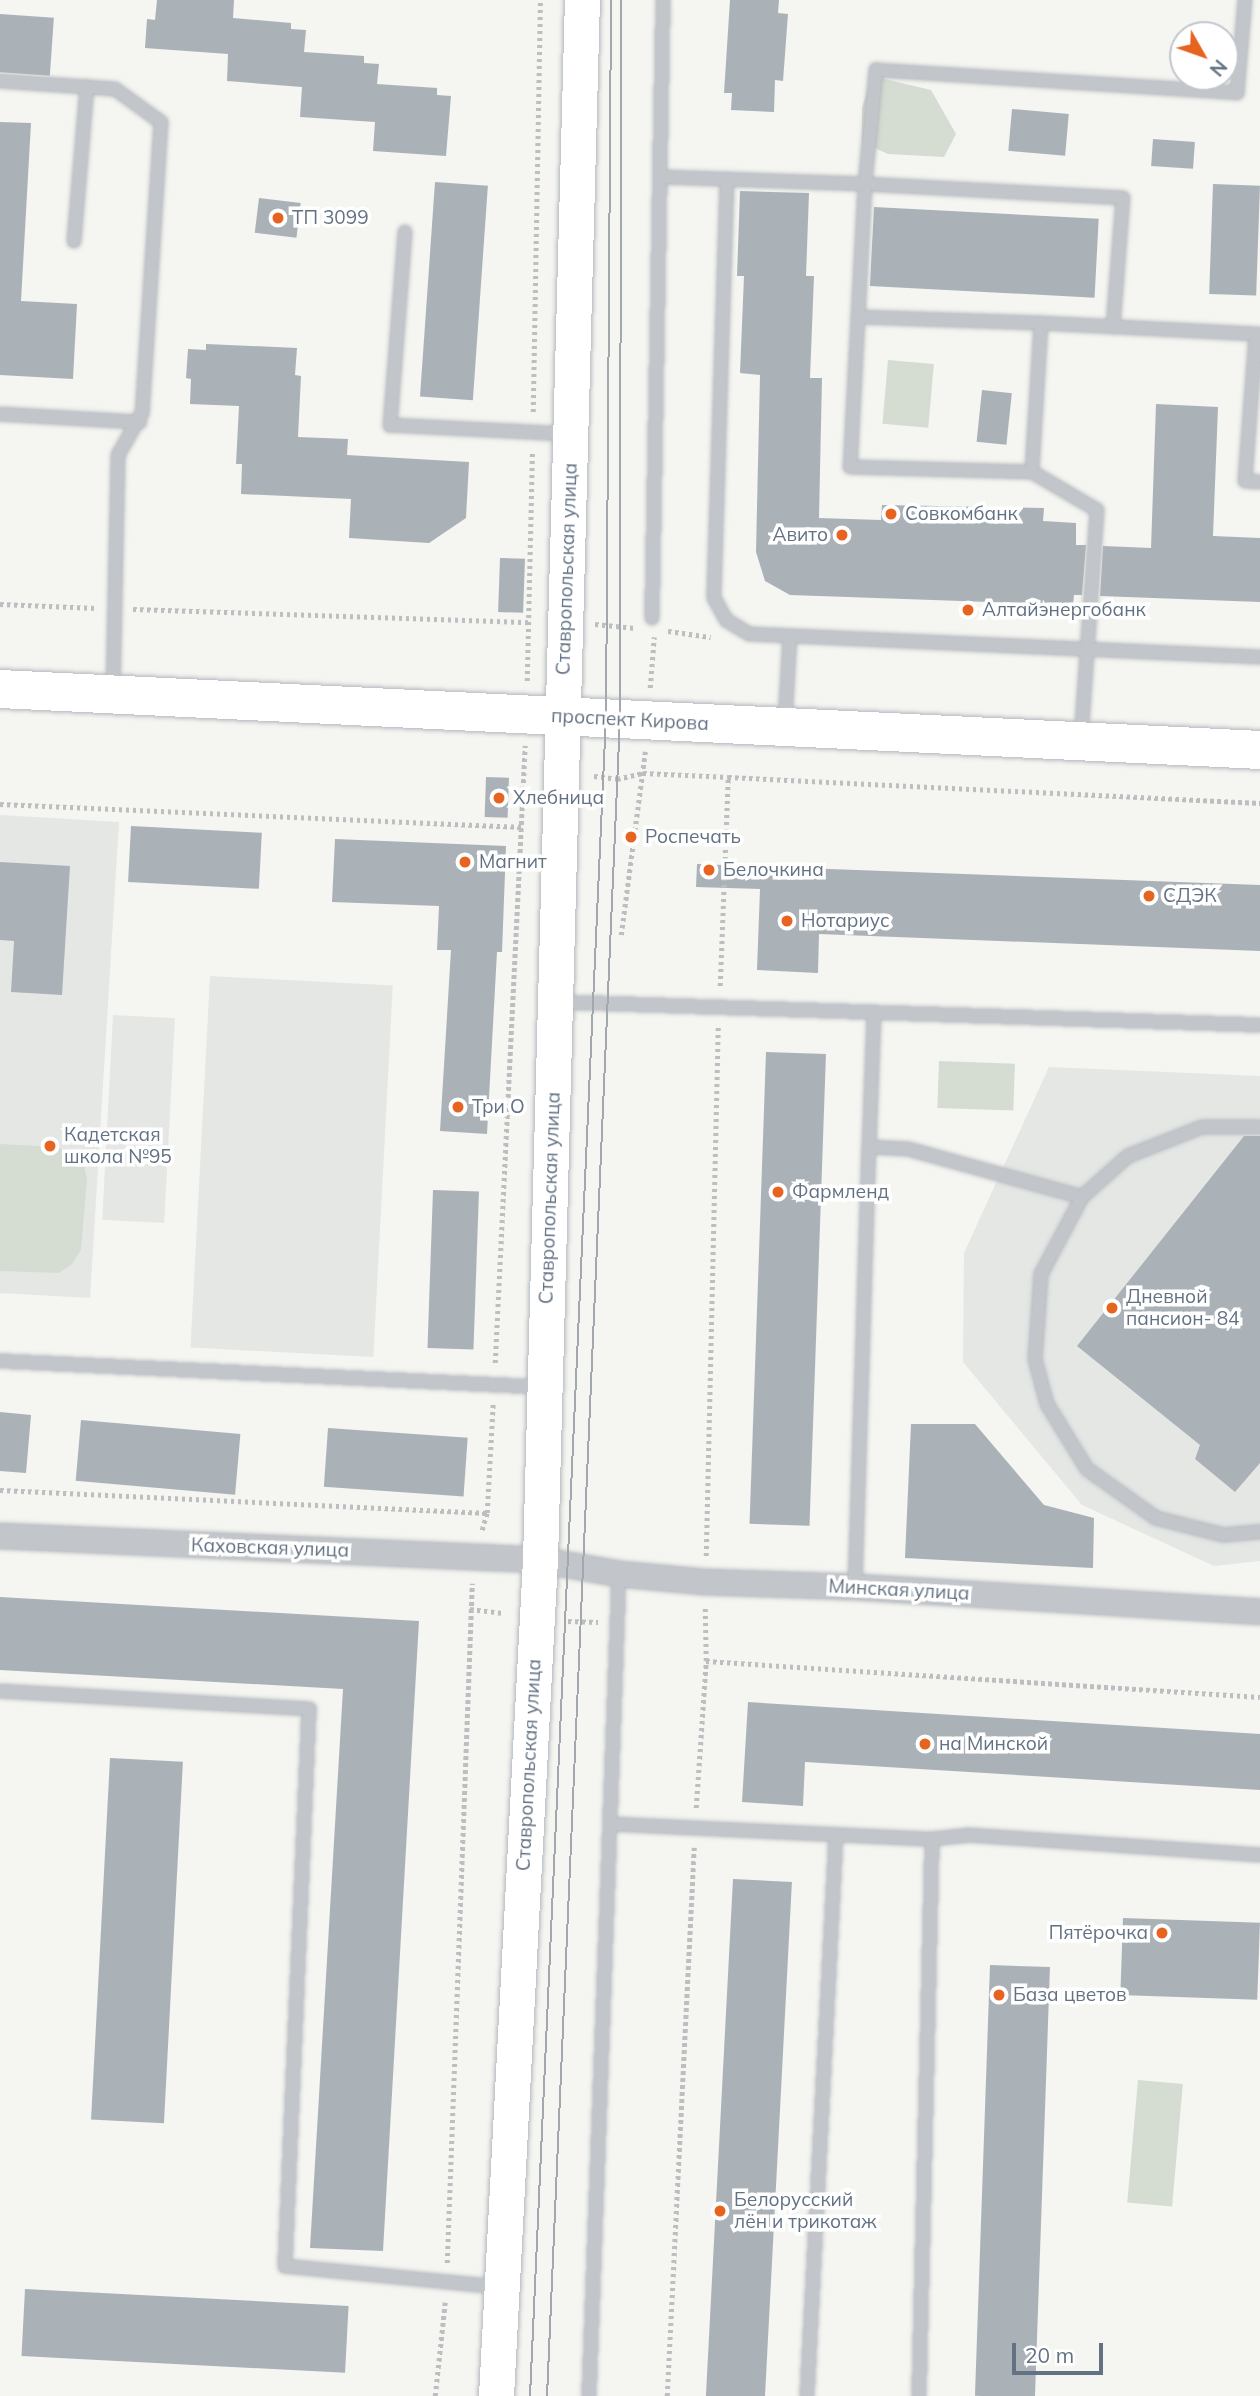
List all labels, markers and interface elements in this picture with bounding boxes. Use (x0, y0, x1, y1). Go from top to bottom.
north arrow (1169, 21, 1239, 91)
text: N (1205, 55, 1232, 81)
place label: ТП 3099 (292, 207, 369, 229)
marker: ТП 3099 (270, 210, 286, 226)
street label: Ставропольская улица (552, 462, 582, 676)
place label: Совкомбанк (905, 503, 1018, 525)
marker: Совкомбанк (883, 506, 899, 522)
place label: Авито (772, 524, 828, 546)
marker: Авито (834, 527, 850, 543)
place label: Алтайэнергобанк (982, 599, 1146, 621)
marker: Алтайэнергобанк (960, 602, 976, 618)
street label: проспект Кирова (551, 704, 709, 736)
place label: Хлебница (513, 787, 604, 809)
marker: Хлебница (491, 790, 507, 806)
place label: Роспечать (645, 826, 741, 848)
marker: Роспечать (623, 829, 639, 845)
place label: Магнит (479, 851, 547, 873)
marker: Магнит (457, 854, 473, 870)
place label: Белочкина (723, 859, 824, 881)
marker: Белочкина (701, 862, 717, 878)
place label: СДЭК (1163, 885, 1217, 907)
marker: СДЭК (1141, 888, 1157, 904)
place label: Нотариус (801, 910, 889, 932)
marker: Нотариус (779, 913, 795, 929)
street label: Ставропольская улица (535, 1091, 565, 1305)
place label: Три О (472, 1096, 525, 1118)
marker: Три О (450, 1099, 466, 1115)
place label: Кадетская школа №95 (64, 1124, 172, 1168)
marker: Кадетская школа №95 (42, 1138, 58, 1154)
place label: Фармленд (792, 1181, 889, 1203)
marker: Фармленд (770, 1184, 786, 1200)
place label: Дневной пансион- 84 (1126, 1286, 1239, 1330)
marker: Дневной пансион- 84 (1104, 1300, 1120, 1316)
street label: Каховская улица (191, 1534, 349, 1562)
street label: Минская улица (828, 1575, 970, 1605)
street label: Ставропольская улица (512, 1658, 546, 1872)
place label: на Минской (939, 1733, 1048, 1755)
marker: на Минской (917, 1736, 933, 1752)
place label: Пятёрочка (1049, 1922, 1148, 1944)
marker: Пятёрочка (1154, 1925, 1170, 1941)
place label: База цветов (1013, 1984, 1127, 2006)
marker: База цветов (991, 1987, 1007, 2003)
place label: Белорусский лён и трикотаж (734, 2189, 877, 2233)
marker: Белорусский лён и трикотаж (712, 2203, 728, 2219)
scale bar (1015, 2330, 1106, 2374)
text: 20 m (1025, 2342, 1074, 2368)

